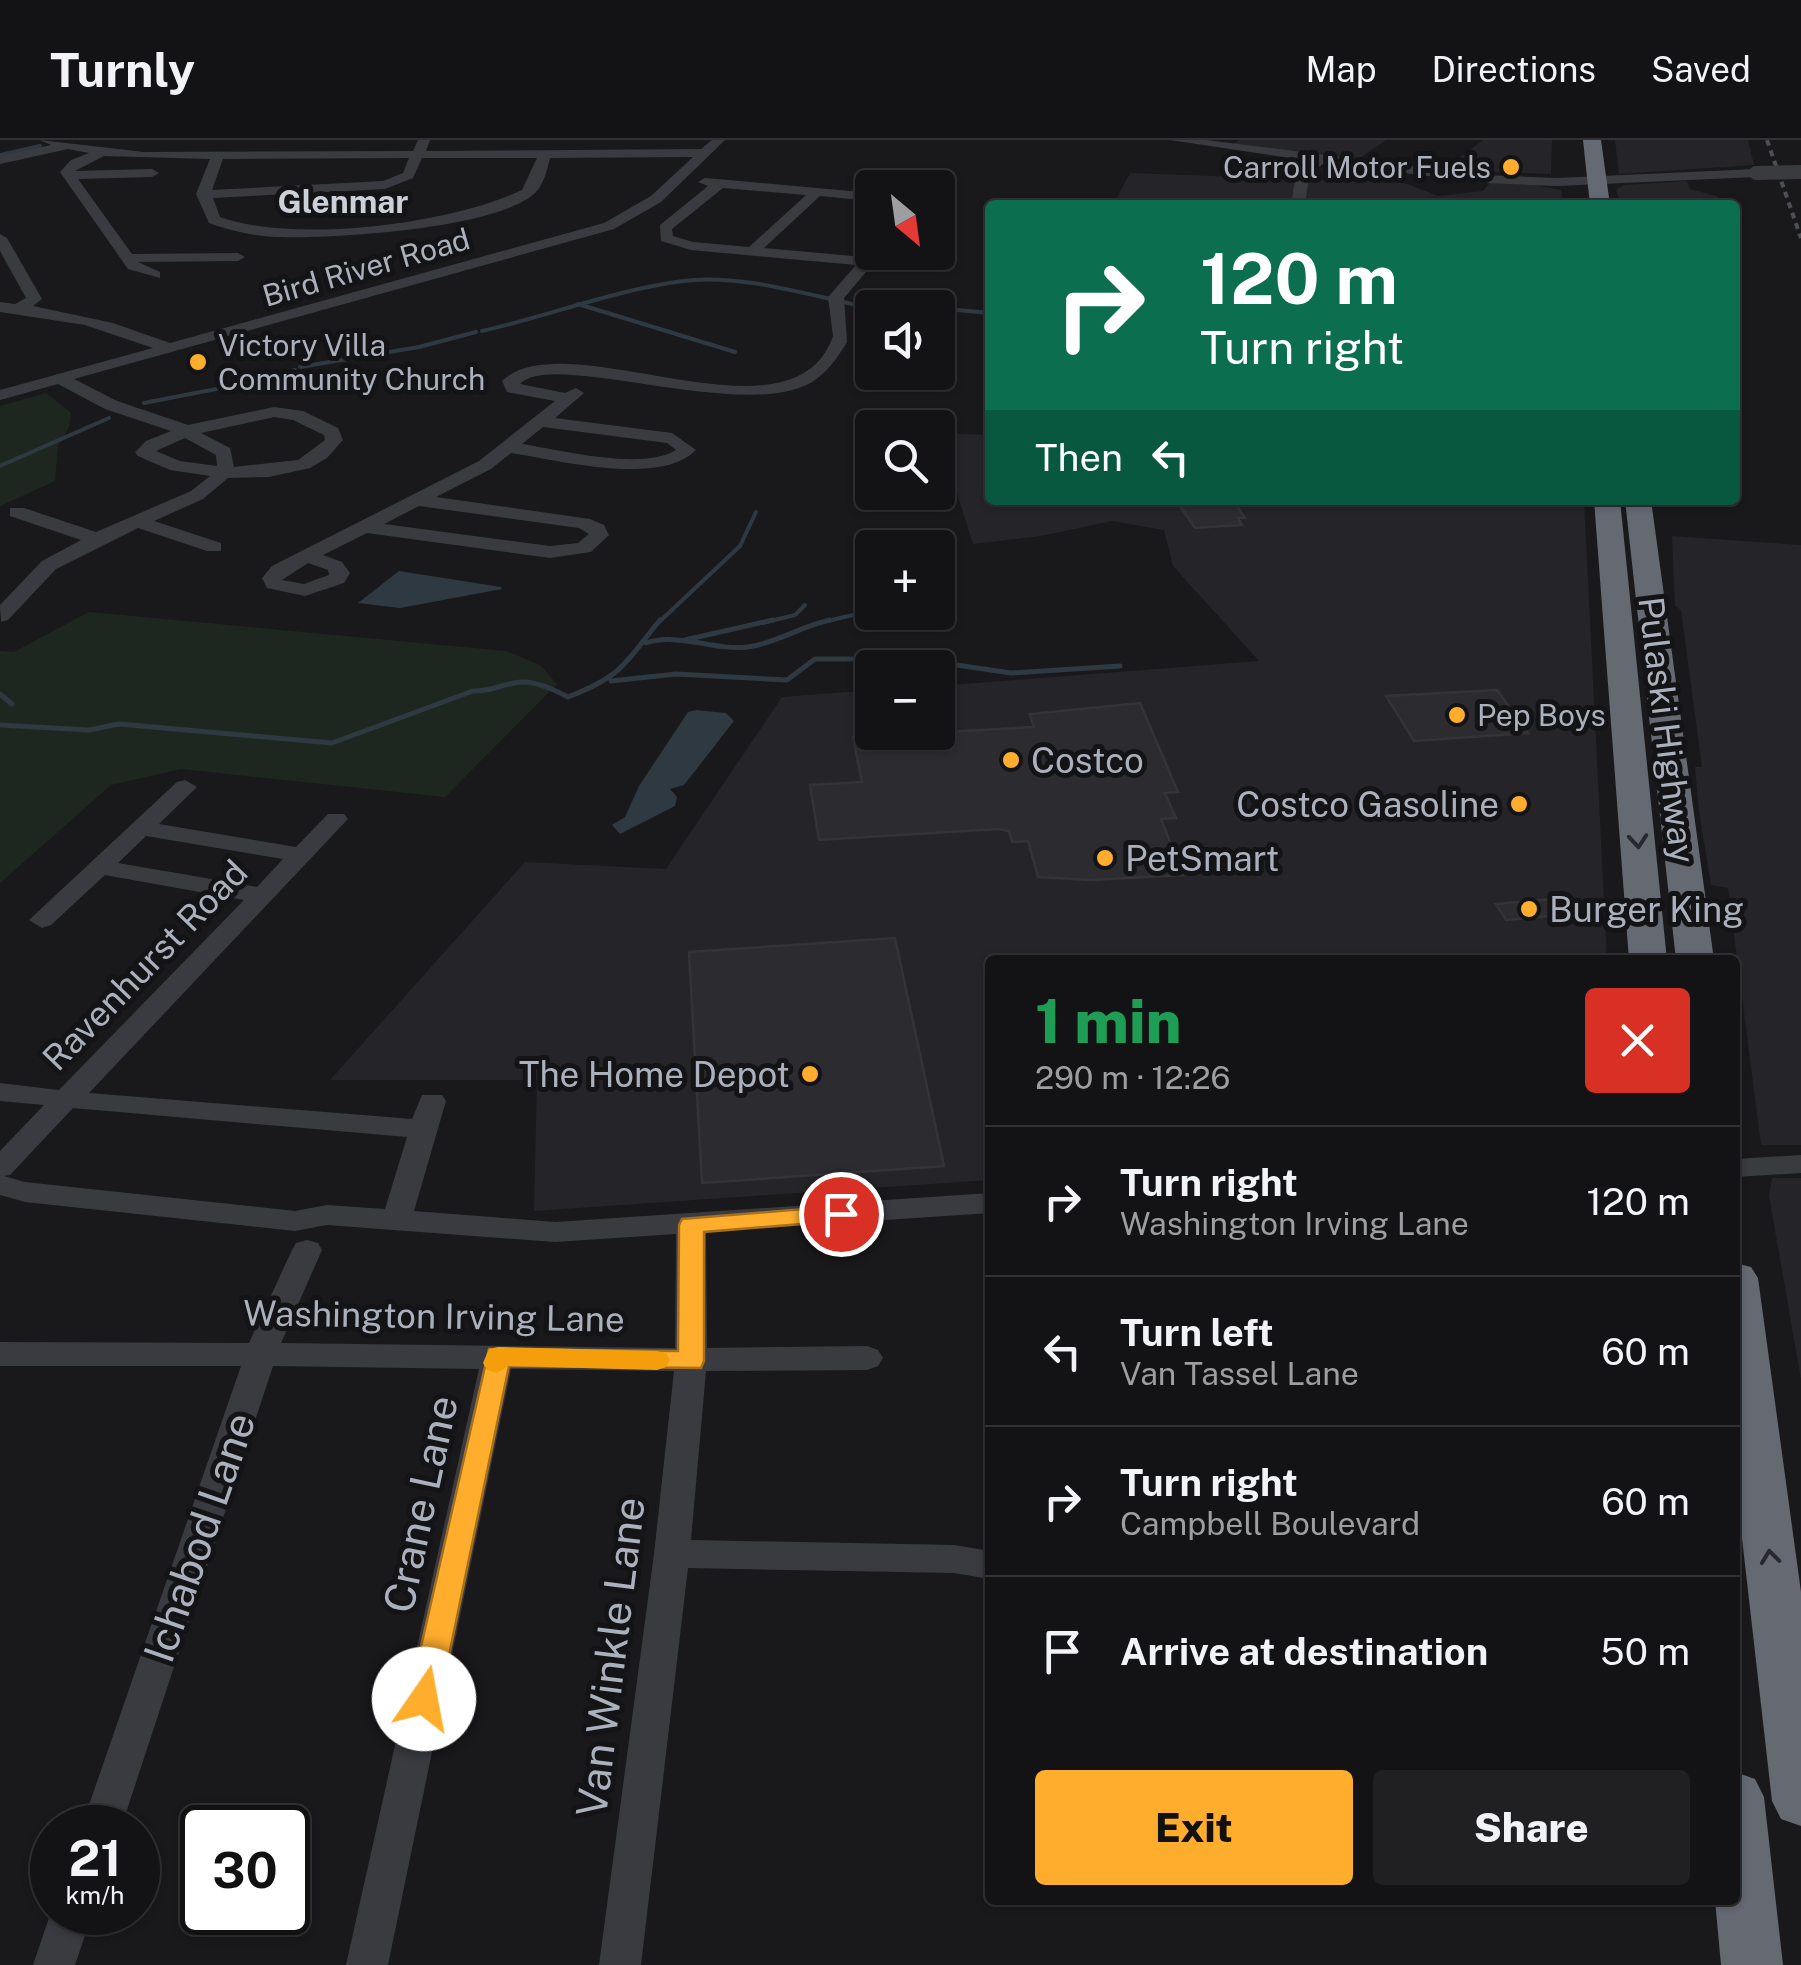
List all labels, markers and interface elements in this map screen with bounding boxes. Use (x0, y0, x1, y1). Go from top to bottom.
text: Turnly (50, 41, 195, 98)
text: Map (1305, 49, 1376, 90)
text: Directions (1431, 49, 1596, 90)
text: Saved (1651, 49, 1751, 90)
place label: Carroll Motor Fuels (1223, 149, 1491, 185)
marker: Carroll Motor Fuels (1500, 156, 1522, 178)
north arrow (855, 170, 955, 270)
map controls (855, 170, 955, 750)
district label: Glenmar (277, 183, 409, 220)
street label: Bird River Road (258, 220, 474, 314)
text: 120 m (1200, 237, 1398, 320)
icon: right (1035, 240, 1165, 370)
button: sound (855, 290, 955, 390)
text: Turn right (1200, 321, 1404, 374)
place label: Victory Villa Community Church (218, 327, 485, 397)
marker: Victory Villa Community Church (187, 351, 209, 373)
button: search (855, 410, 955, 510)
icon: left (1143, 430, 1198, 485)
text: Then (1035, 435, 1123, 480)
button: + (855, 530, 955, 630)
street label: Pulaski Highway (1630, 594, 1704, 866)
button: − (855, 650, 955, 750)
place label: Pep Boys (1477, 697, 1606, 733)
marker: Pep Boys (1446, 704, 1468, 726)
place label: Costco (1031, 740, 1144, 781)
marker: Costco (1000, 749, 1022, 771)
place label: Costco Gasoline (1236, 784, 1499, 825)
marker: Costco Gasoline (1508, 793, 1530, 815)
one-way arrow (1627, 833, 1649, 849)
place label: PetSmart (1125, 838, 1279, 879)
marker: PetSmart (1094, 847, 1116, 869)
street label: Ravenhurst Road (34, 851, 256, 1079)
place label: Burger King (1549, 889, 1744, 930)
marker: Burger King (1518, 898, 1540, 920)
text: 1 min (1035, 986, 1182, 1057)
button: close (1585, 988, 1690, 1093)
place label: The Home Depot (519, 1054, 790, 1095)
text: 290 m · 12:26 (1035, 1059, 1231, 1096)
marker: The Home Depot (799, 1063, 821, 1085)
text: Turn right (1120, 1160, 1298, 1205)
pin (799, 1172, 884, 1257)
icon: right (1035, 1174, 1090, 1229)
text: 120 m (1587, 1179, 1690, 1224)
icon: arrive (814, 1187, 869, 1242)
text: Washington Irving Lane (1120, 1205, 1469, 1242)
street label: Washington Irving Lane (243, 1292, 625, 1340)
text: Turn left (1120, 1310, 1274, 1355)
icon: left (1035, 1324, 1090, 1379)
text: 60 m (1601, 1329, 1690, 1374)
text: Van Tassel Lane (1120, 1355, 1359, 1392)
street label: Crane Lane (373, 1391, 467, 1617)
street label: Ichabod Lane (133, 1406, 265, 1668)
text: Turn right (1120, 1460, 1298, 1505)
icon: right (1035, 1474, 1090, 1529)
text: 60 m (1601, 1479, 1690, 1524)
street label: Van Winkle Lane (566, 1494, 654, 1820)
text: Campbell Boulevard (1120, 1505, 1420, 1542)
one-way arrow (1761, 1549, 1782, 1565)
icon: arrive (1035, 1624, 1090, 1679)
text: Arrive at destination (1120, 1629, 1488, 1674)
text: 50 m (1600, 1629, 1690, 1674)
position arrow (372, 1647, 476, 1751)
button: Exit (1035, 1770, 1353, 1885)
button: Share (1373, 1770, 1690, 1885)
speed limit sign: 30 (180, 1805, 310, 1935)
text: 21 (68, 1828, 122, 1887)
text: km/h (66, 1880, 124, 1910)

